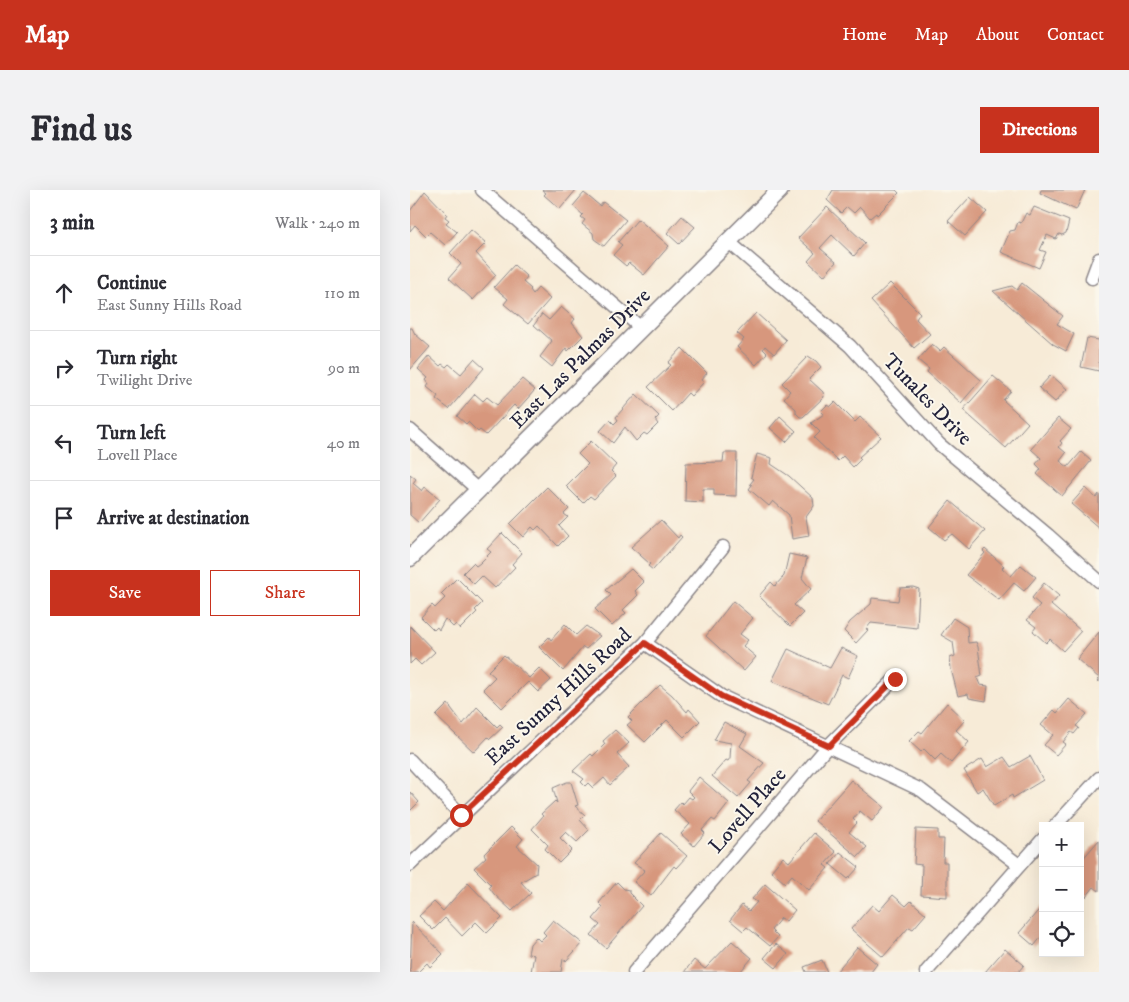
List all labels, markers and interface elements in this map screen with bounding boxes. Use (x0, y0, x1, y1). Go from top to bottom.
text: Map (25, 20, 69, 50)
text: Home (842, 24, 887, 46)
text: Map (915, 24, 948, 46)
text: About (976, 24, 1019, 46)
text: Contact (1047, 24, 1104, 46)
button: Directions (980, 107, 1099, 153)
text: Find us (30, 108, 132, 152)
text: 3 min (50, 210, 95, 236)
text: Walk · 240 m (275, 213, 360, 233)
text: Continue (97, 272, 167, 295)
icon: ahead (50, 279, 78, 307)
text: 110 m (324, 283, 360, 303)
street label: East Las Palmas Drive (505, 283, 657, 434)
text: East Sunny Hills Road (97, 295, 242, 315)
text: Turn right (97, 347, 177, 370)
street label: Tunales Drive (877, 348, 978, 451)
icon: right (50, 354, 78, 382)
text: 90 m (328, 358, 360, 378)
text: Twilight Drive (97, 370, 192, 390)
text: Turn left (97, 422, 166, 445)
icon: left (50, 429, 78, 457)
text: 40 m (327, 433, 360, 453)
text: Lovell Place (97, 445, 177, 465)
icon: arrive (50, 504, 78, 532)
text: Arrive at destination (97, 507, 249, 530)
button: Save (50, 570, 200, 616)
button: Share (210, 570, 360, 616)
street label: East Sunny Hills Road (480, 622, 637, 771)
route end (884, 668, 907, 691)
street label: Lovell Place (703, 762, 792, 859)
route start (450, 804, 473, 827)
map controls (1039, 822, 1084, 957)
button: + (1039, 822, 1084, 867)
button: − (1039, 867, 1084, 912)
button: locate (1039, 912, 1084, 957)

